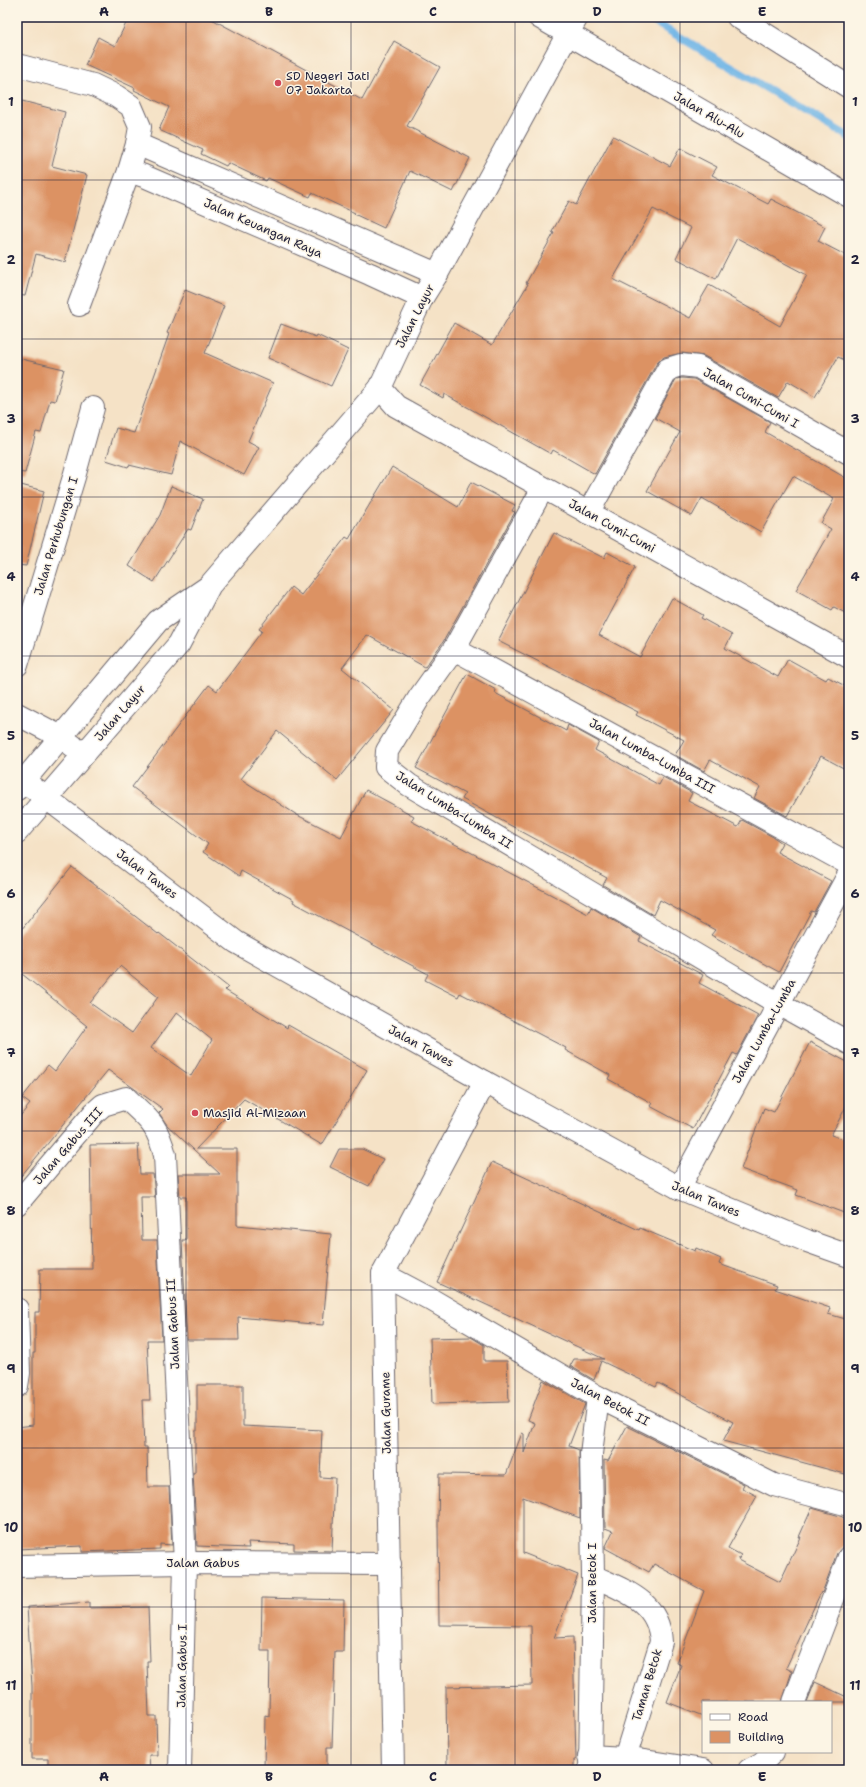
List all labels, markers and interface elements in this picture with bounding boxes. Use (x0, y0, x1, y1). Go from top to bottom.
text: A (99, 3, 109, 20)
text: B (265, 3, 273, 20)
text: C (429, 3, 437, 20)
text: D (592, 3, 602, 20)
text: E (758, 3, 767, 20)
place label: SD Negeri Jati 07 Jakarta (286, 68, 370, 98)
marker: SD Negeri Jati 07 Jakarta (273, 78, 283, 88)
street label: Jalan Alu-Alu (670, 88, 748, 142)
text: 1 (8, 93, 14, 110)
text: 1 (852, 93, 858, 110)
street label: Jalan Keuangan Raya (201, 195, 325, 262)
text: 2 (6, 251, 16, 268)
text: 2 (850, 251, 860, 268)
street label: Jalan Layur (392, 281, 438, 351)
street label: Jalan Cumi-Cumi I (700, 364, 802, 432)
text: 3 (6, 410, 16, 427)
text: 3 (850, 410, 860, 427)
street label: Jalan Perhubungan I (30, 474, 82, 597)
street label: Jalan Cumi-Cumi (566, 495, 658, 557)
text: 4 (6, 568, 16, 585)
text: 4 (850, 568, 860, 585)
street label: Jalan Layur (91, 681, 149, 745)
street label: Jalan Lumba-Lumba III (586, 715, 718, 797)
text: 5 (7, 727, 15, 744)
text: 5 (851, 727, 859, 744)
street label: Jalan Lumba-Lumba II (393, 768, 516, 853)
street label: Jalan Tawes (113, 846, 181, 902)
text: 6 (6, 885, 16, 902)
text: 6 (850, 885, 860, 902)
street label: Jalan Lumba-Lumba (729, 975, 800, 1086)
street label: Jalan Tawes (385, 1021, 457, 1071)
text: 7 (6, 1044, 16, 1061)
text: 7 (850, 1044, 860, 1061)
street label: Jalan Gabus III (30, 1104, 106, 1188)
place label: Masjid Al-Mizaan (203, 1105, 306, 1121)
marker: Masjid Al-Mizaan (190, 1108, 200, 1118)
street label: Jalan Tawes (669, 1177, 743, 1221)
text: 8 (6, 1202, 16, 1219)
text: 8 (850, 1202, 860, 1219)
street label: Jalan Gabus II (163, 1278, 183, 1370)
text: 9 (6, 1360, 16, 1377)
text: 9 (850, 1360, 860, 1377)
street label: Jalan Gurame (377, 1371, 395, 1454)
street label: Jalan Betok II (568, 1375, 653, 1430)
text: 10 (4, 1519, 18, 1536)
text: 10 (848, 1519, 862, 1536)
street label: Jalan Betok I (584, 1542, 600, 1623)
street label: Jalan Gabus (166, 1555, 240, 1571)
street label: Jalan Gabus I (173, 1623, 191, 1708)
street label: Taman Betok (628, 1647, 666, 1723)
text: 11 (5, 1677, 17, 1694)
text: 11 (849, 1677, 861, 1694)
legend (702, 1701, 832, 1753)
text: Road (738, 1709, 769, 1725)
text: Building (738, 1729, 784, 1745)
text: A (99, 1768, 109, 1785)
text: B (265, 1768, 273, 1785)
text: C (429, 1768, 437, 1785)
text: D (592, 1768, 602, 1785)
text: E (758, 1768, 767, 1785)

